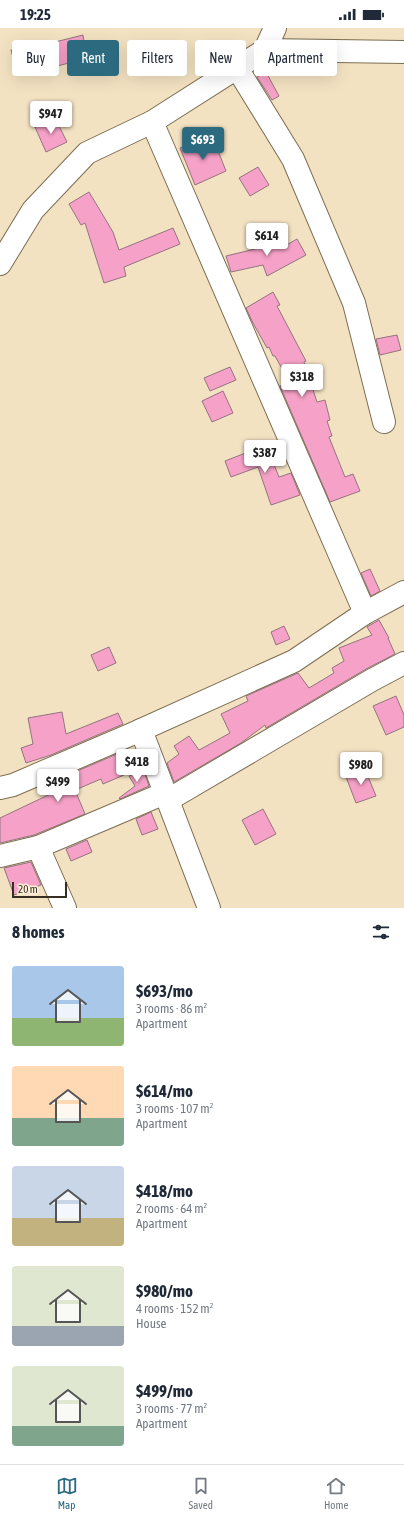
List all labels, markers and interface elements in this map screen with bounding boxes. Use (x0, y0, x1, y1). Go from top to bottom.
text: 19:25 (20, 6, 51, 23)
chip: Buy (12, 40, 59, 76)
chip: Rent (67, 40, 119, 76)
chip: Filters (127, 40, 187, 76)
chip: New (195, 40, 246, 76)
chip: Apartment (254, 40, 337, 76)
pin: $947 (27, 101, 75, 135)
text: $947 (39, 106, 63, 121)
pin: $693 (179, 127, 227, 161)
text: $693 (191, 132, 215, 147)
pin: $614 (243, 223, 291, 257)
text: $614 (255, 228, 279, 243)
pin: $318 (278, 364, 326, 398)
text: $318 (290, 369, 314, 384)
pin: $387 (241, 440, 289, 474)
text: $387 (253, 445, 277, 460)
pin: $418 (113, 749, 161, 783)
pin: $980 (337, 752, 385, 786)
text: $418 (125, 754, 149, 769)
text: $980 (349, 757, 373, 772)
pin: $499 (34, 769, 82, 803)
text: $499 (46, 774, 70, 789)
scale bar (12, 880, 67, 899)
text: 20 m (18, 883, 38, 895)
icon: filters (370, 921, 392, 943)
text: 8 homes (12, 922, 65, 942)
text: $693/mo (136, 981, 193, 1001)
icon: home (44, 982, 92, 1030)
text: 3 rooms · 86 m² (136, 1001, 207, 1016)
text: Apartment (136, 1016, 187, 1031)
text: $614/mo (136, 1081, 193, 1101)
icon: home (44, 1082, 92, 1130)
text: 3 rooms · 107 m² (136, 1101, 213, 1116)
text: Apartment (136, 1116, 187, 1131)
text: $418/mo (136, 1181, 193, 1201)
icon: home (44, 1182, 92, 1230)
text: 2 rooms · 64 m² (136, 1201, 207, 1216)
text: Apartment (136, 1216, 187, 1231)
text: $980/mo (136, 1281, 193, 1301)
icon: home (44, 1282, 92, 1330)
text: 4 rooms · 152 m² (136, 1301, 213, 1316)
text: House (136, 1316, 166, 1331)
text: $499/mo (136, 1381, 193, 1401)
icon: home (44, 1382, 92, 1430)
text: 3 rooms · 77 m² (136, 1401, 207, 1416)
text: Apartment (136, 1416, 187, 1431)
tab: Map (56, 1475, 78, 1511)
tab: Saved (189, 1475, 213, 1511)
tab: Home (324, 1475, 348, 1511)

